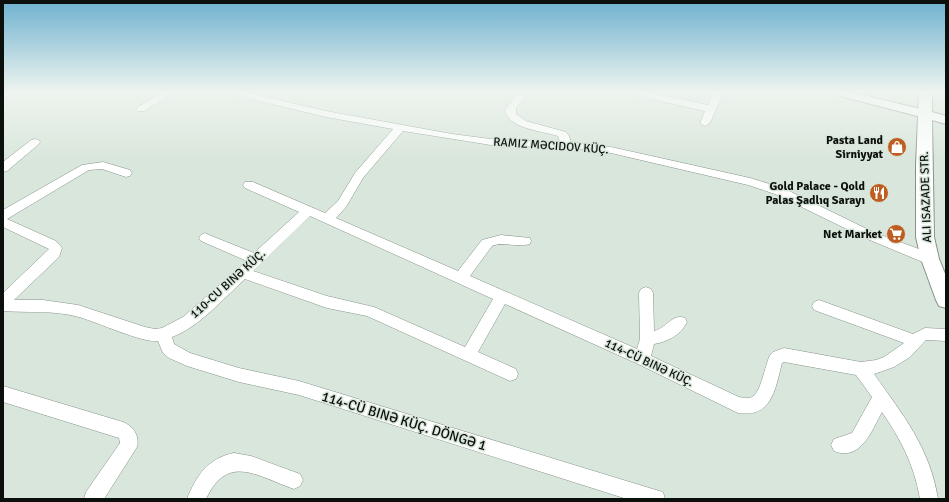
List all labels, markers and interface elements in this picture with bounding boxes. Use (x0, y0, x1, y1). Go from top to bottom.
place label: Pasta Land Sirniyyat (826, 133, 884, 162)
street label: RAMIZ MƏCIDOV KÜÇ. (493, 134, 609, 158)
shop icon: Pasta Land Sirniyyat (886, 136, 908, 158)
street label: ALI ISAZADE STR. (917, 151, 935, 243)
place label: Gold Palace - Qold Palas Şadlıq Sarayı (765, 179, 866, 208)
restaurant icon: Gold Palace - Qold Palas Şadlıq Sarayı (868, 182, 890, 204)
supermarket icon: Net Market (885, 223, 907, 245)
place label: Net Market (823, 227, 883, 242)
street label: 110-CU BINƏ KÜÇ. (187, 246, 269, 322)
street label: 114-CÜ BINƏ KÜÇ. (602, 336, 696, 390)
street label: 114-CÜ BINƏ KÜÇ. DÖNGƏ 1 (319, 388, 489, 454)

